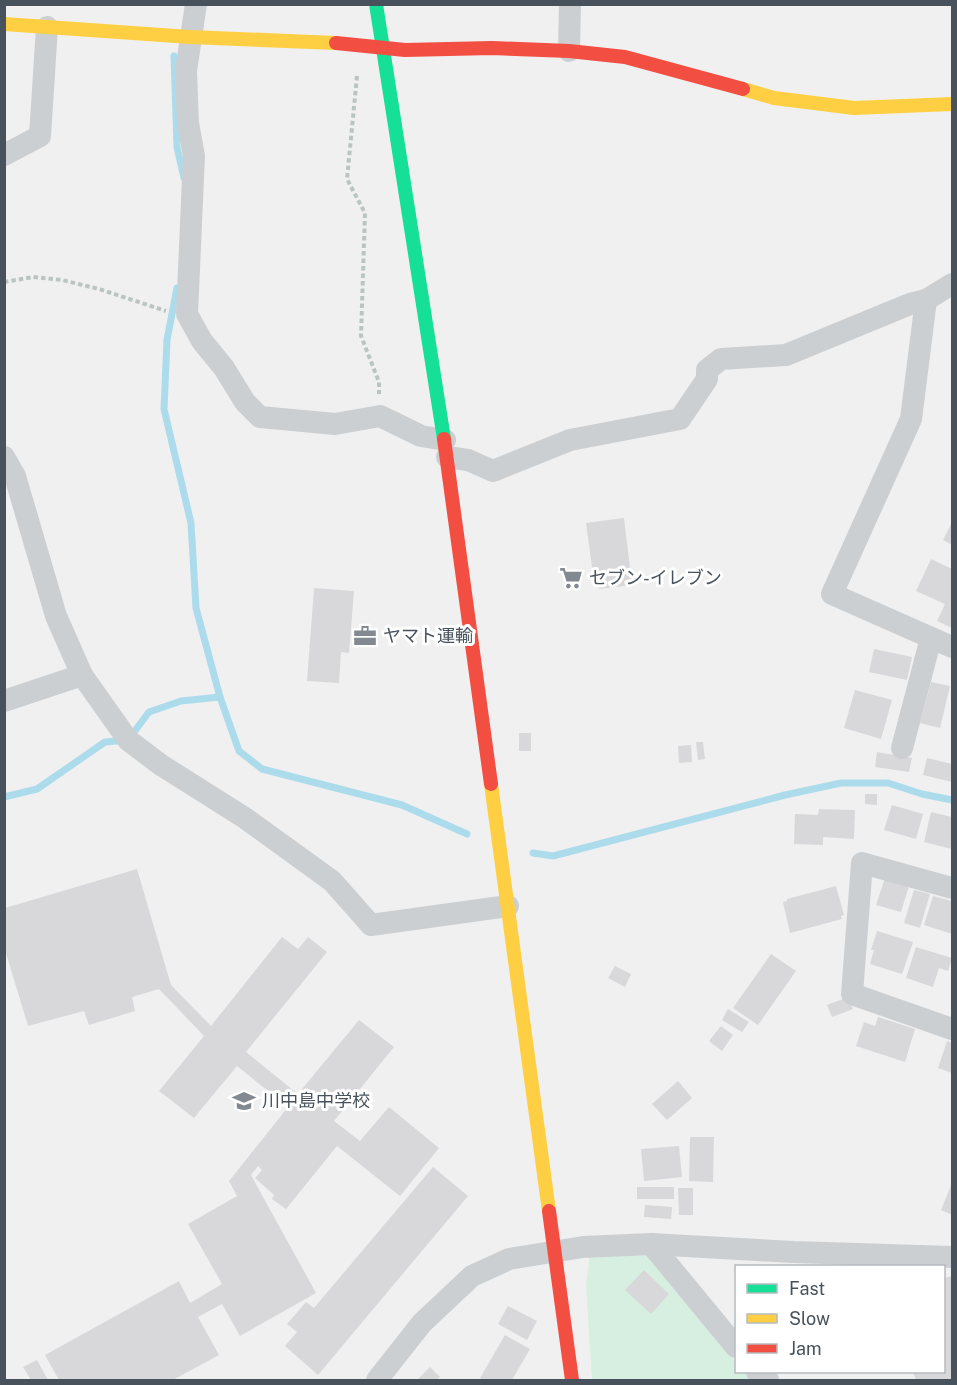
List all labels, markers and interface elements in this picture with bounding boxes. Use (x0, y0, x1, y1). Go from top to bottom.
supermarket icon: セブン-イレブン (558, 565, 584, 591)
place label: セブン-イレブン (589, 567, 722, 588)
office icon: ヤマト運輸 (352, 623, 378, 649)
place label: ヤマト運輸 (383, 625, 473, 646)
school or university icon: 川中島中学校 (231, 1088, 257, 1114)
place label: 川中島中学校 (262, 1090, 370, 1111)
legend (735, 1265, 945, 1373)
text: Fast (789, 1278, 825, 1299)
text: Slow (789, 1308, 830, 1329)
text: Jam (789, 1338, 822, 1359)

